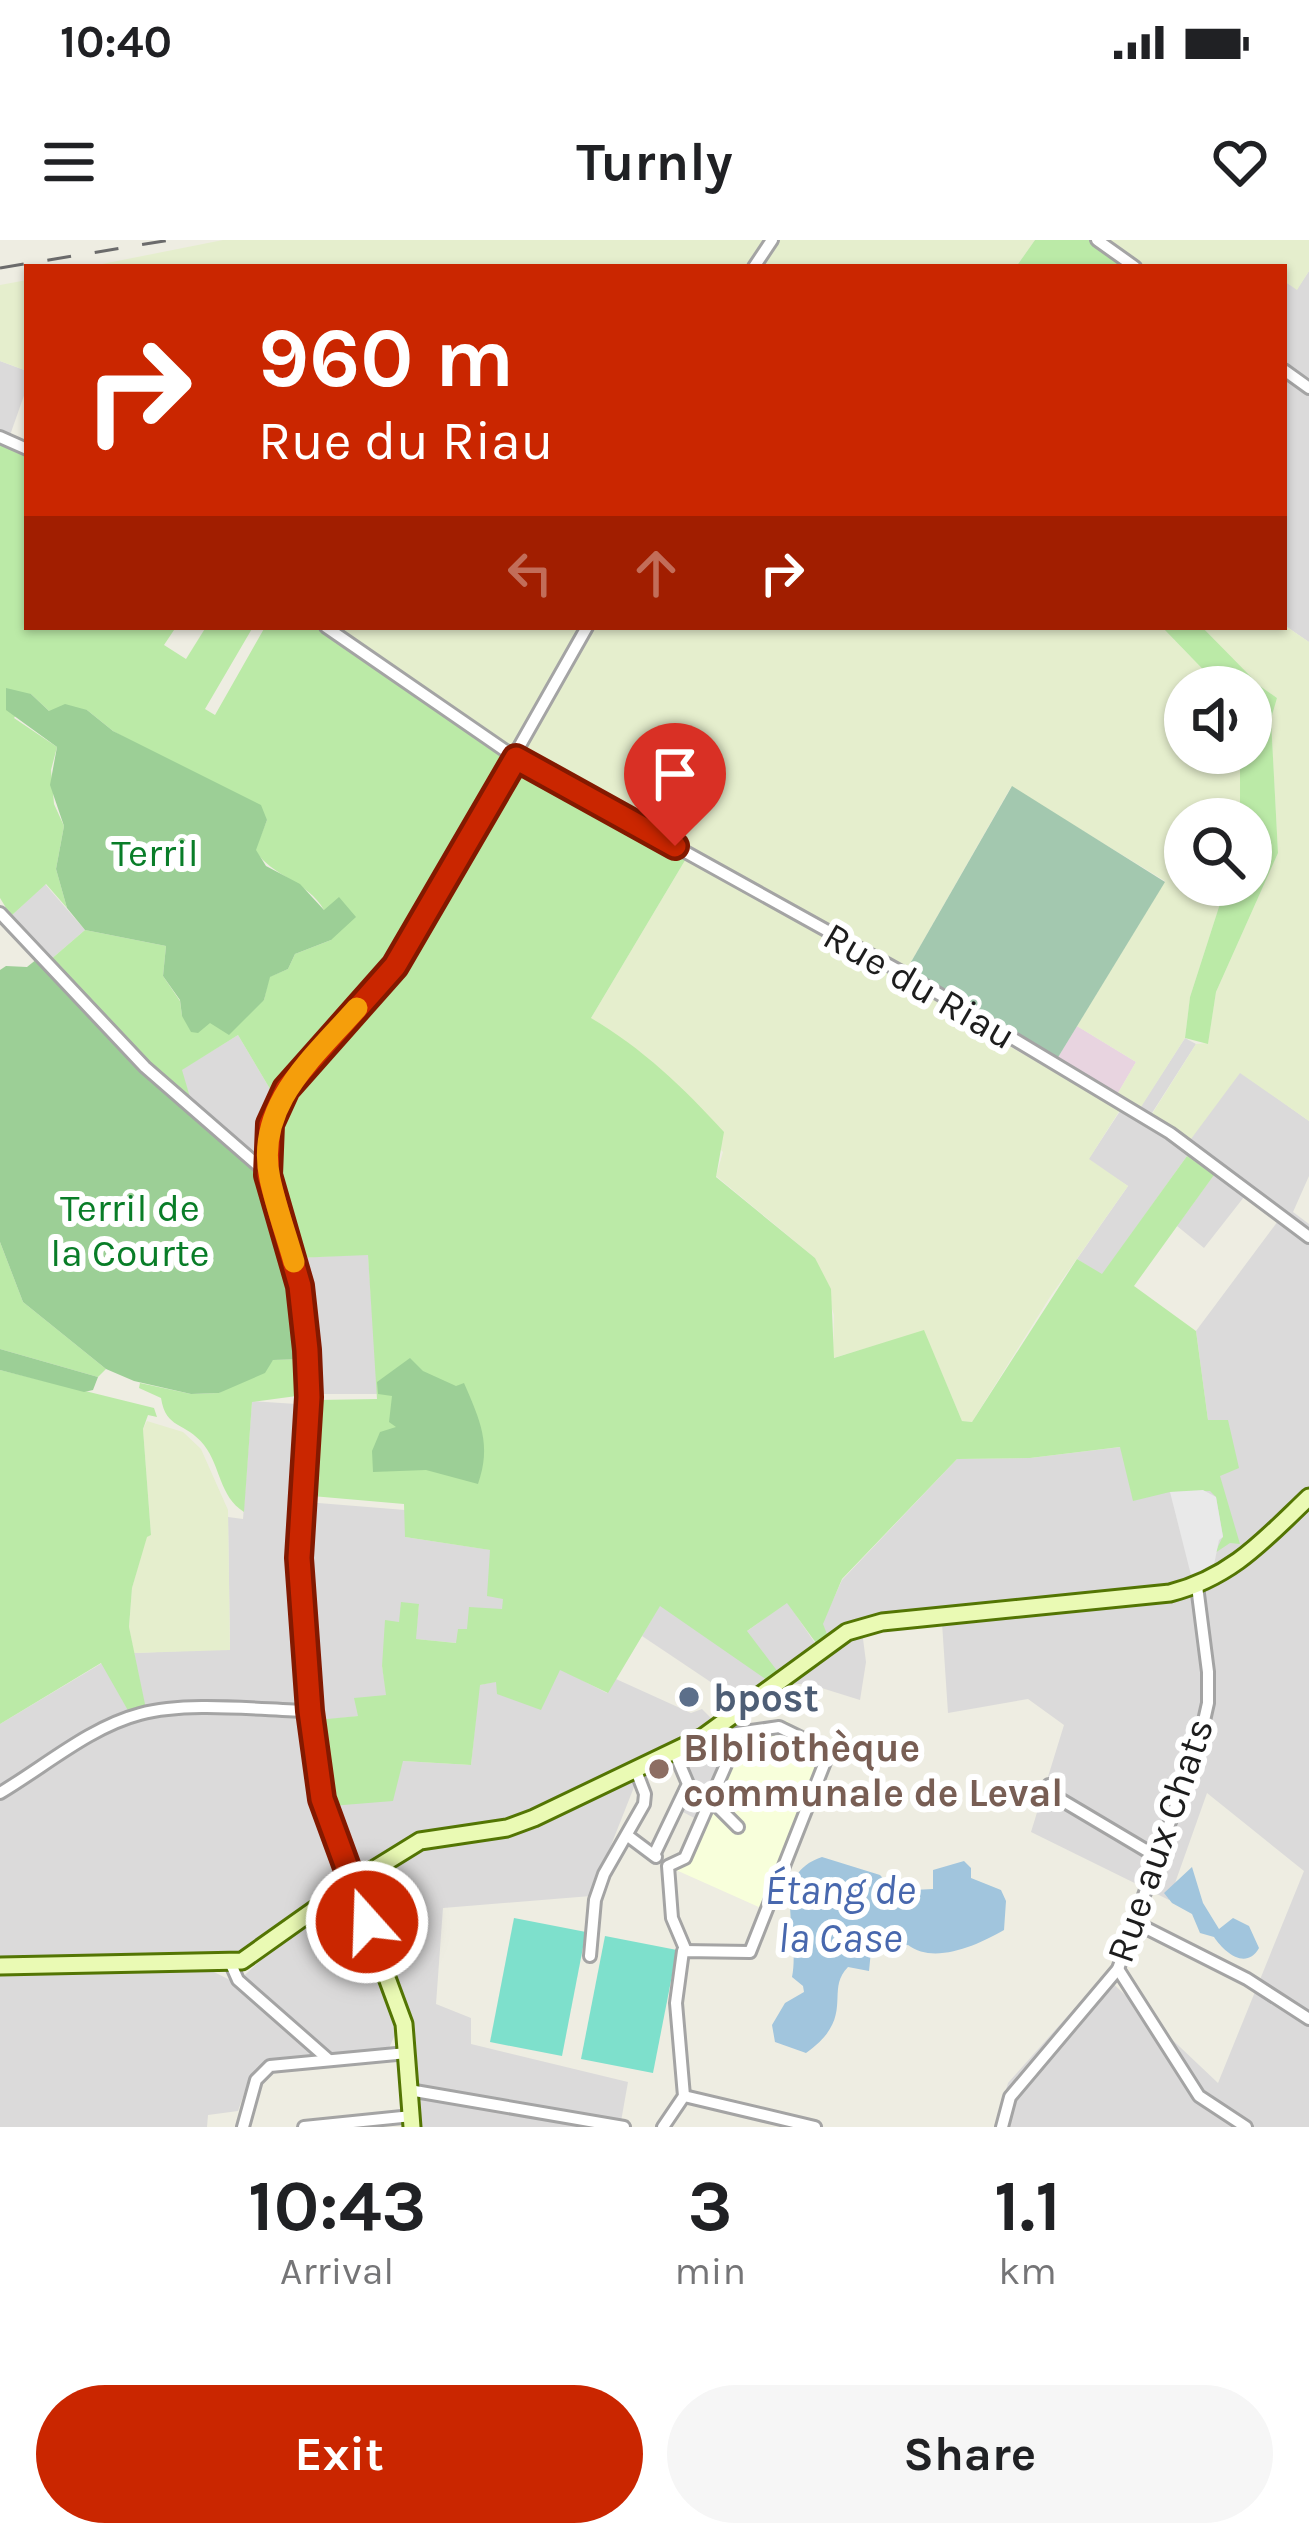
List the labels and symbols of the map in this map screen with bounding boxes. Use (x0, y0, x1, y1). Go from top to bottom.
pin (624, 723, 726, 846)
park label: Terril (111, 830, 199, 876)
street label: Rue du Riau (816, 913, 1023, 1059)
park label: Terril de la Courte (50, 1185, 210, 1276)
place label: bpost (713, 1675, 819, 1721)
marker: bpost (676, 1684, 702, 1710)
street label: Rue aux Chats (1097, 1712, 1223, 1968)
place label: BIbliothèque communale de Leval (683, 1725, 1063, 1816)
marker: BIbliothèque communale de Leval (646, 1756, 672, 1782)
position arrow (304, 1859, 430, 1985)
water label: Étang de la Case (764, 1865, 916, 1963)

